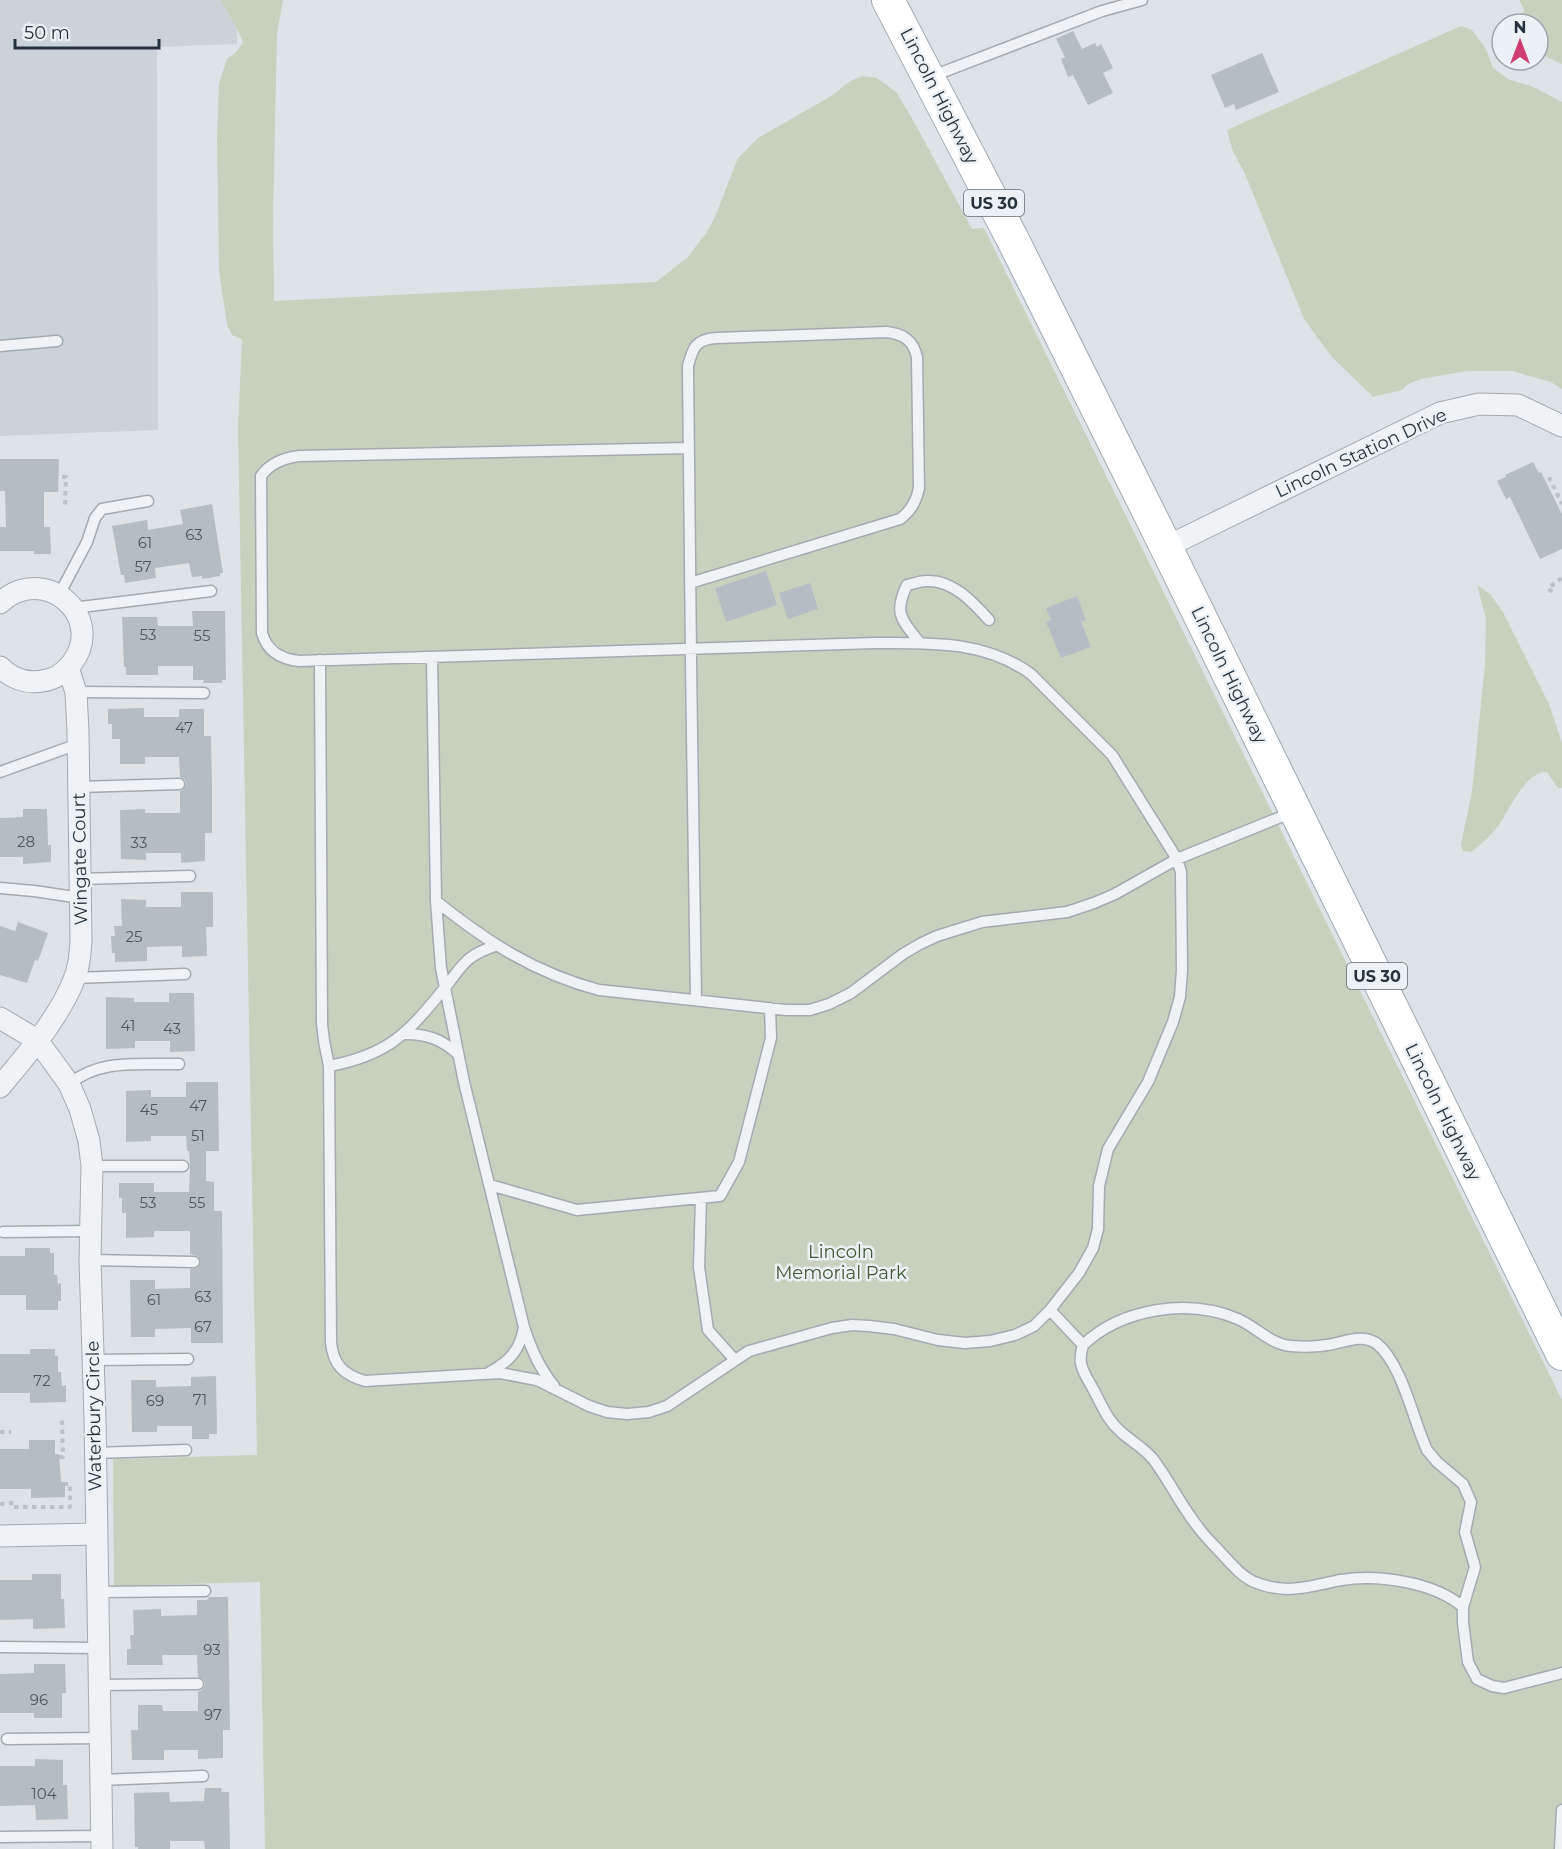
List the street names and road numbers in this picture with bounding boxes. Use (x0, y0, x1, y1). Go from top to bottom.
street label: Lincoln Highway (895, 24, 983, 168)
road number: US 30 (964, 190, 1024, 216)
street label: Lincoln Station Drive (1272, 404, 1450, 502)
street label: Lincoln Highway (1186, 603, 1272, 747)
street label: Wingate Court (68, 792, 92, 926)
road number: US 30 (1347, 963, 1407, 989)
street label: Lincoln Highway (1400, 1040, 1486, 1184)
street label: Waterbury Circle (82, 1340, 106, 1492)

